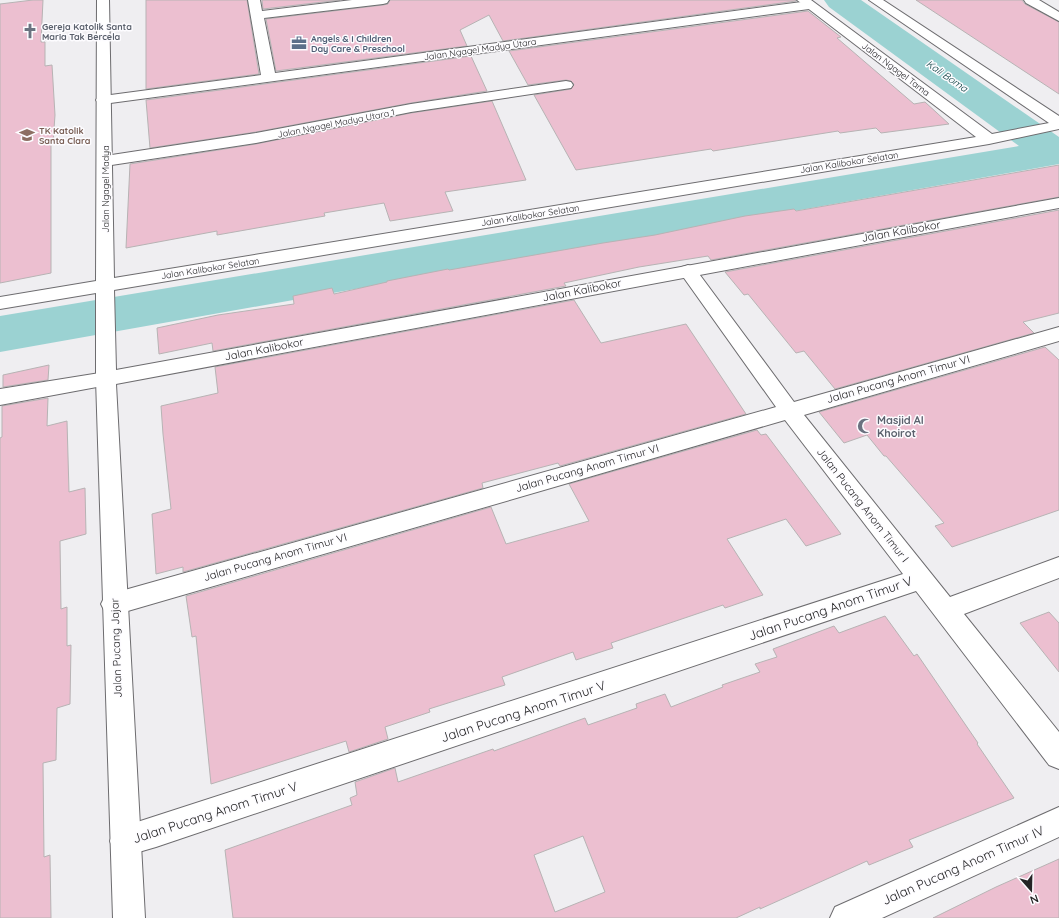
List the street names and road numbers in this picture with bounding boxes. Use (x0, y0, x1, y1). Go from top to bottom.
street label: Jalan Ngagel Madya Utara (423, 36, 537, 62)
street label: Jalan Ngagel Tama (860, 40, 932, 98)
street label: Jalan Ngagel Madya Utara 1 (276, 106, 396, 140)
street label: Jalan Ngagel Madya (100, 145, 111, 233)
street label: Jalan Kalibokor Selatan (799, 149, 899, 175)
street label: Jalan Kalibokor Selatan (480, 202, 580, 228)
street label: Jalan Kalibokor (860, 217, 943, 245)
street label: Jalan Kalibokor Selatan (160, 255, 260, 281)
street label: Jalan Kalibokor (541, 275, 624, 305)
street label: Jalan Kalibokor (223, 334, 306, 364)
street label: Jalan Pucang Anom Timur VI (825, 352, 971, 406)
street label: Jalan Pucang Anom Timur VI (514, 441, 660, 495)
street label: Jalan Pucang Anom Timur I (814, 445, 912, 565)
street label: Jalan Pucang Anom Timur VI (202, 530, 348, 584)
street label: Jalan Pucang Anom Timur V (746, 572, 914, 644)
street label: Jalan Pucang Jajar (107, 597, 125, 698)
street label: Jalan Pucang Anom Timur V (439, 677, 608, 745)
street label: Jalan Pucang Anom Timur V (131, 778, 300, 846)
street label: Jalan Pucang Anom Timur IV (880, 822, 1047, 908)

